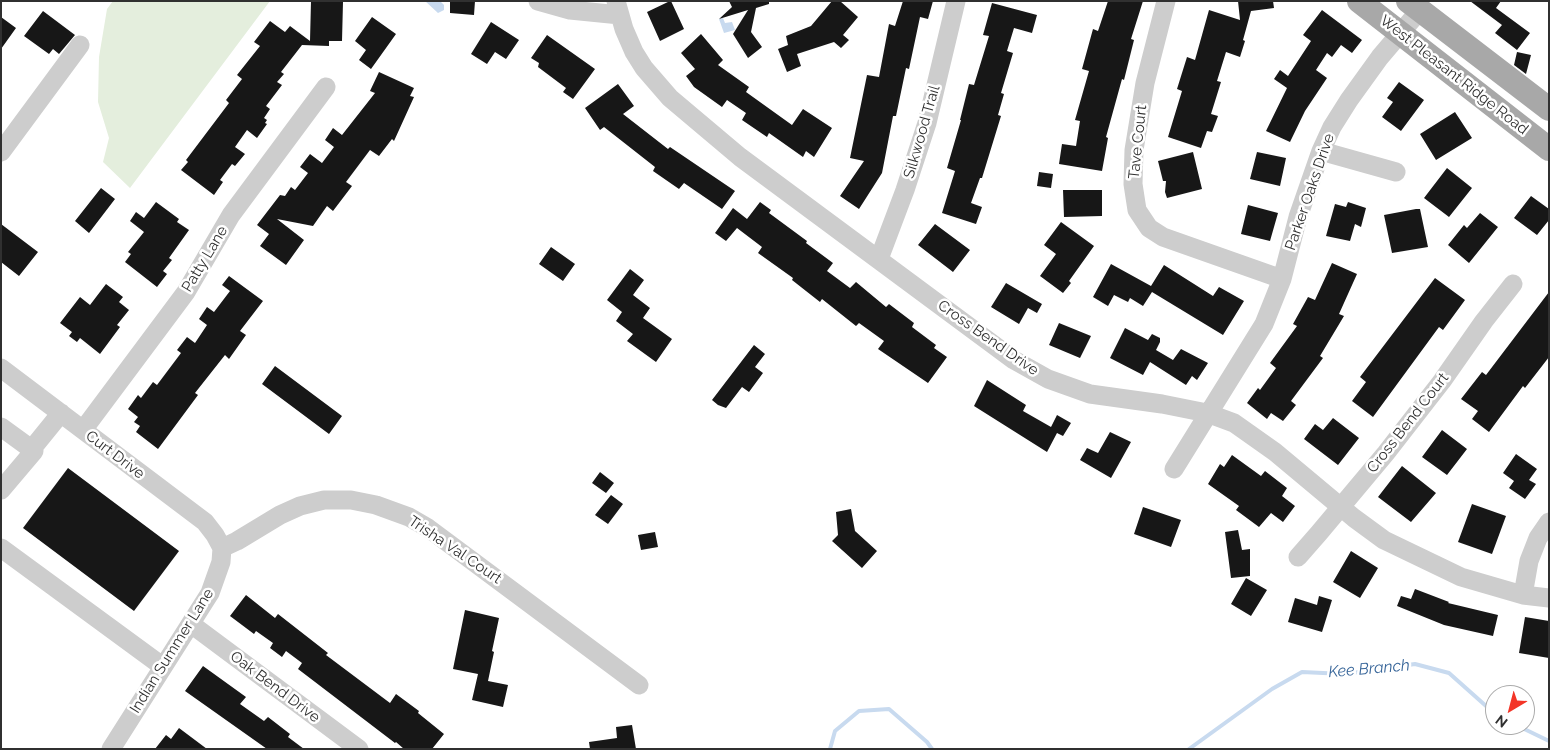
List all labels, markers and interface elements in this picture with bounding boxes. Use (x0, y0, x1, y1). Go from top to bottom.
street label: West Pleasant Ridge Road (1376, 12, 1532, 138)
street label: Silkwood Trail (900, 83, 944, 181)
street label: Tave Court (1125, 104, 1151, 180)
street label: Parker Oaks Drive (1282, 131, 1338, 253)
street label: Patty Lane (178, 223, 232, 295)
street label: Cross Bend Drive (934, 296, 1042, 380)
street label: Cross Bend Court (1363, 370, 1453, 476)
street label: Curt Drive (82, 427, 148, 483)
street label: Trisha Val Court (405, 512, 505, 588)
street label: Indian Summer Lane (126, 585, 218, 717)
street label: Oak Bend Drive (227, 647, 323, 727)
water label: Kee Branch (1327, 656, 1411, 682)
north arrow (1485, 685, 1535, 735)
text: N (1492, 712, 1511, 731)

